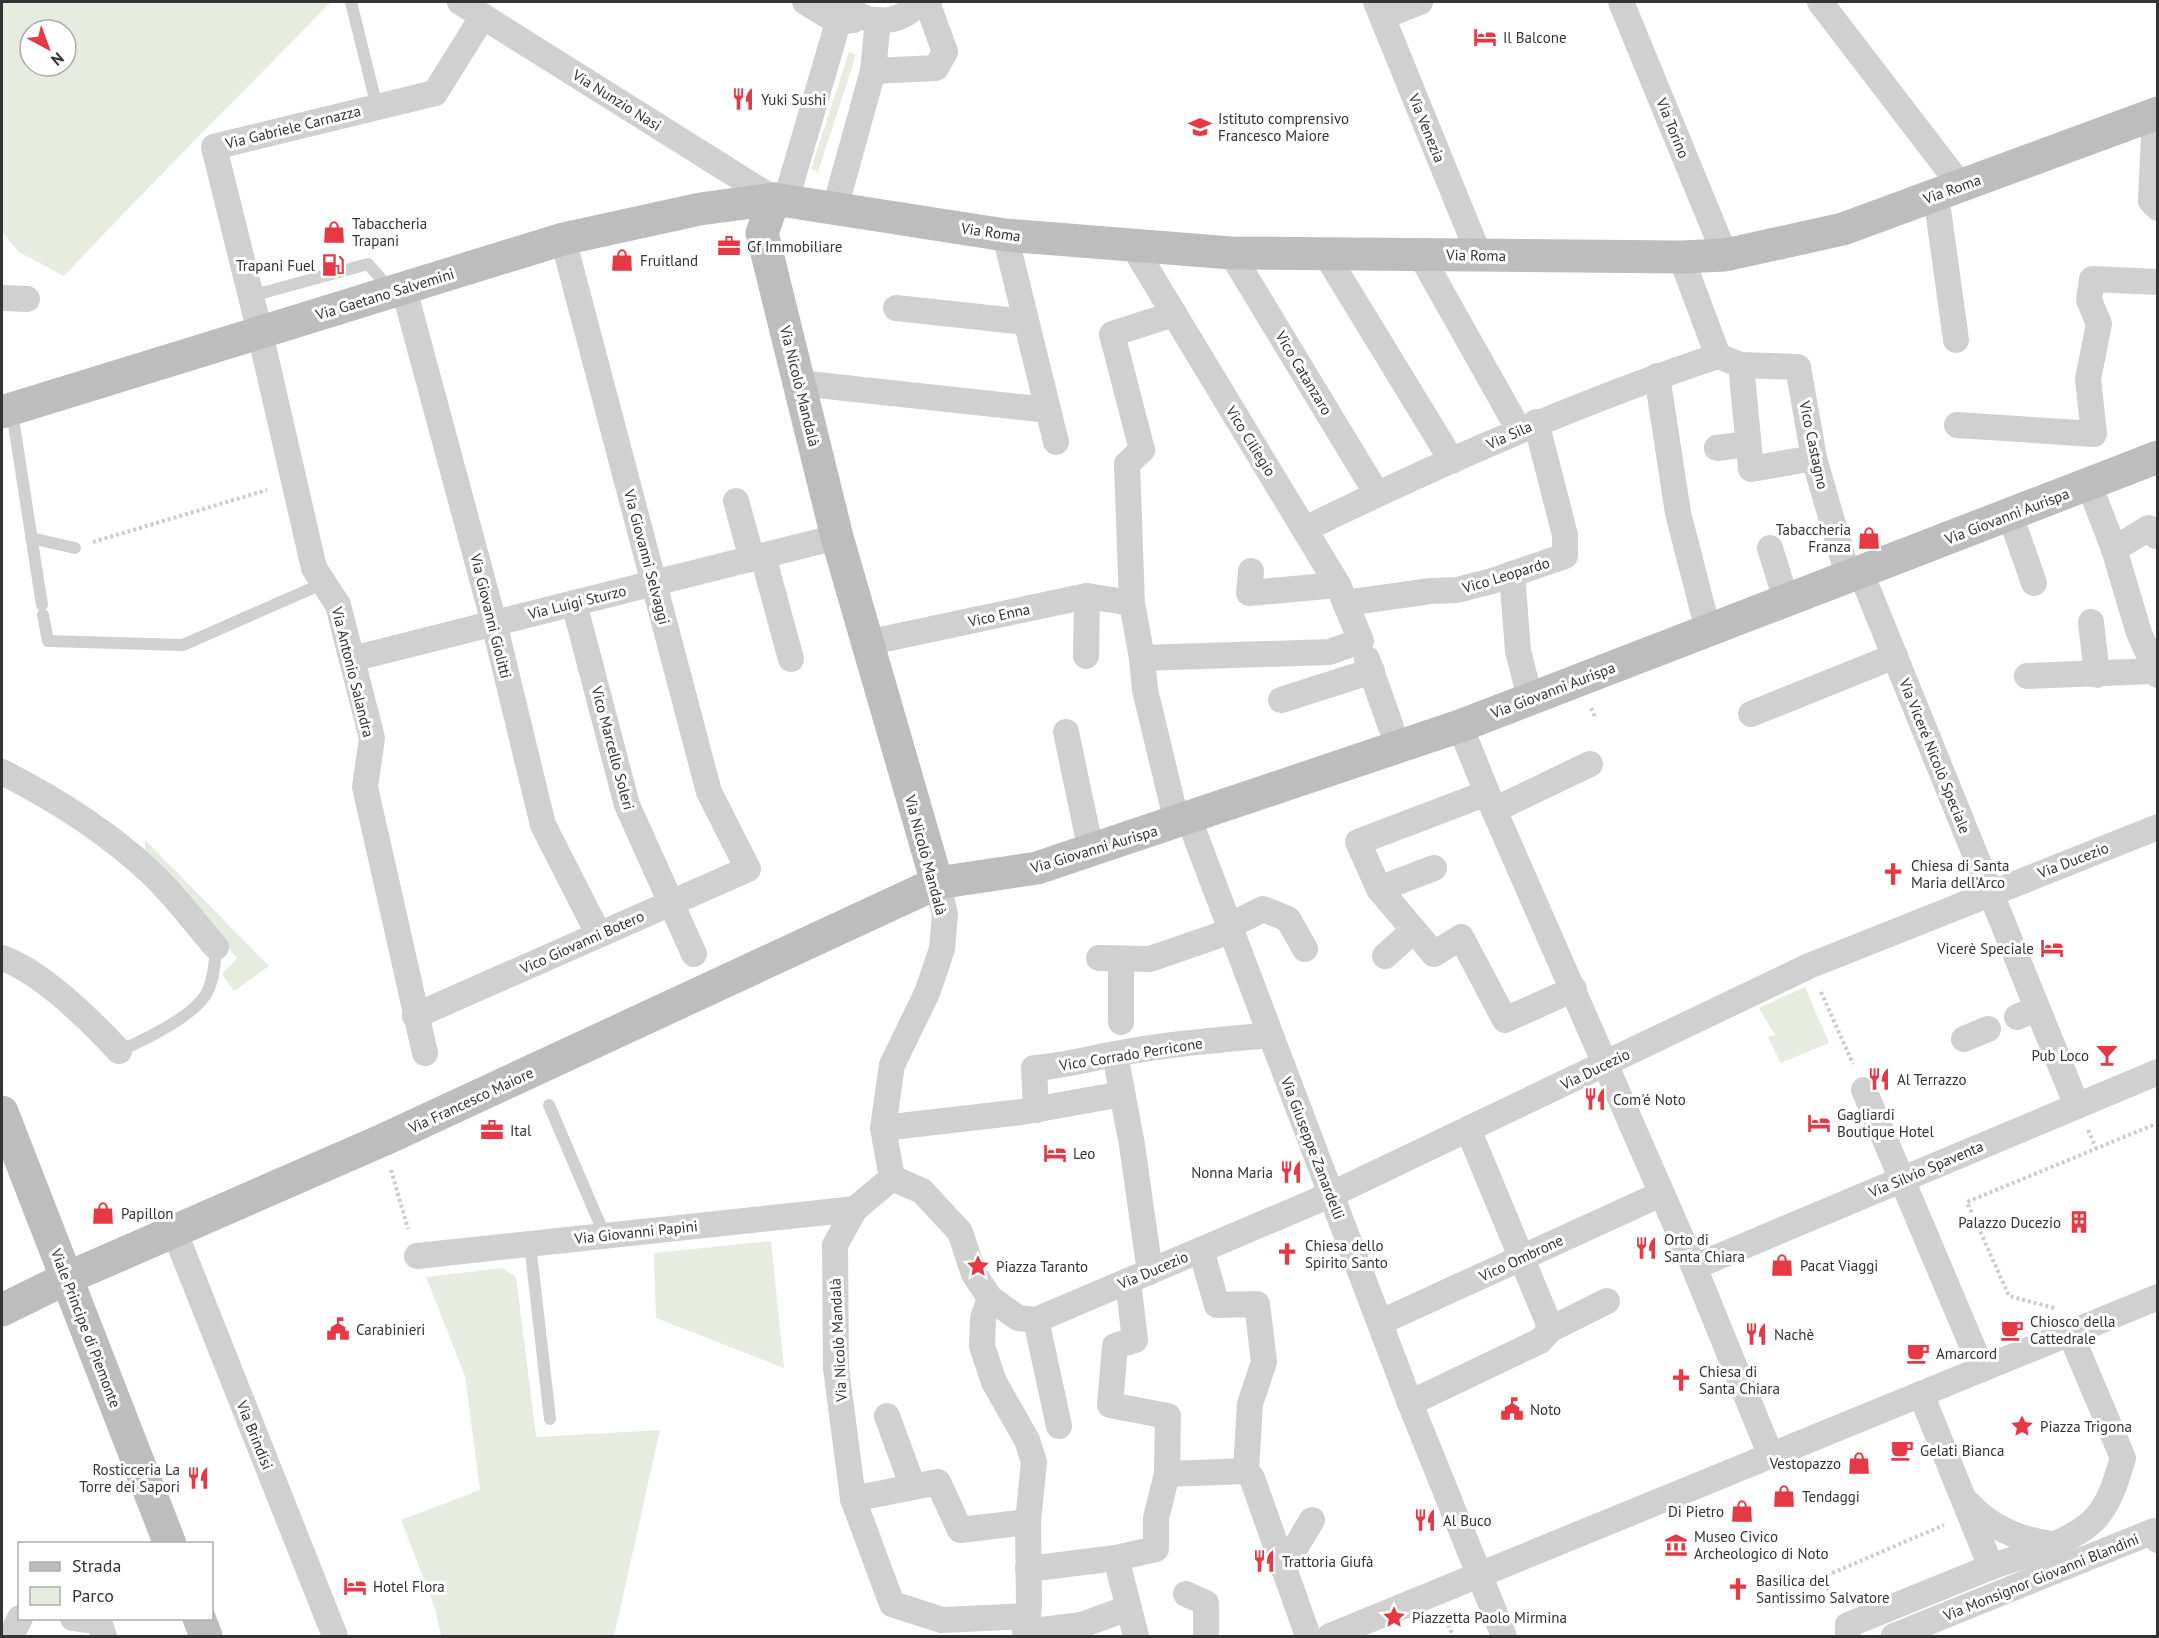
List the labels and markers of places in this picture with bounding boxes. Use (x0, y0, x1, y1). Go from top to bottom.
hotel icon: Il Balcone (1472, 24, 1498, 50)
place label: Il Balcone (1503, 28, 1567, 47)
restaurant icon: Yuki Sushi (730, 86, 756, 112)
place label: Yuki Sushi (761, 90, 826, 109)
place label: Istituto comprensivo Francesco Maiore (1218, 109, 1349, 145)
school or university icon: Istituto comprensivo Francesco Maiore (1187, 114, 1213, 140)
place label: Tabaccheria Trapani (352, 214, 427, 250)
shop icon: Tabaccheria Trapani (321, 219, 347, 245)
office icon: Gf Immobiliare (716, 233, 742, 259)
place label: Gf Immobiliare (747, 237, 842, 256)
shop icon: Fruitland (609, 247, 635, 273)
place label: Fruitland (640, 251, 698, 270)
fuel station icon: Trapani Fuel (320, 252, 346, 278)
place label: Trapani Fuel (236, 256, 316, 275)
place label: Tabaccheria Franza (1776, 520, 1851, 556)
shop icon: Tabaccheria Franza (1856, 525, 1882, 551)
place label: Chiesa di Santa Maria dell'Arco (1911, 856, 2009, 892)
church icon: Chiesa di Santa Maria dell'Arco (1880, 861, 1906, 887)
hotel icon: Vicerè Speciale (2039, 935, 2065, 961)
place label: Vicerè Speciale (1936, 939, 2034, 958)
bar icon: Pub Loco (2094, 1042, 2120, 1068)
place label: Pub Loco (2032, 1046, 2089, 1065)
restaurant icon: Al Terrazzo (1866, 1066, 1892, 1092)
place label: Al Terrazzo (1897, 1070, 1967, 1089)
restaurant icon: Com'é Noto (1582, 1086, 1608, 1112)
place label: Com'é Noto (1613, 1090, 1686, 1109)
place label: Gagliardi Boutique Hotel (1837, 1105, 1934, 1141)
hotel icon: Gagliardi Boutique Hotel (1806, 1110, 1832, 1136)
office icon: Ital (479, 1117, 505, 1143)
place label: Ital (510, 1121, 532, 1140)
hotel icon: Leo (1042, 1140, 1068, 1166)
place label: Leo (1073, 1144, 1095, 1163)
restaurant icon: Nonna Maria (1278, 1159, 1304, 1185)
place label: Nonna Maria (1191, 1163, 1273, 1182)
shop icon: Papillon (90, 1200, 116, 1226)
place label: Papillon (121, 1204, 173, 1223)
building icon: Palazzo Ducezio (2066, 1209, 2092, 1235)
place label: Palazzo Ducezio (1958, 1213, 2061, 1232)
place label: Orto di Santa Chiara (1664, 1230, 1745, 1266)
restaurant icon: Orto di Santa Chiara (1633, 1235, 1659, 1261)
place label: Chiesa dello Spirito Santo (1305, 1236, 1388, 1272)
church icon: Chiesa dello Spirito Santo (1274, 1241, 1300, 1267)
shop icon: Pacat Viaggi (1769, 1252, 1795, 1278)
place icon: Piazza Taranto (965, 1253, 991, 1279)
place label: Pacat Viaggi (1800, 1256, 1878, 1275)
place label: Piazza Taranto (996, 1257, 1088, 1276)
place label: Chiosco della Cattedrale (2030, 1312, 2116, 1348)
public building icon: Carabinieri (325, 1316, 351, 1342)
cafe icon: Chiosco della Cattedrale (1999, 1317, 2025, 1343)
place label: Carabinieri (356, 1320, 425, 1339)
restaurant icon: Nachè (1743, 1321, 1769, 1347)
place label: Nachè (1774, 1325, 1814, 1344)
cafe icon: Amarcord (1905, 1340, 1931, 1366)
place label: Amarcord (1936, 1344, 1997, 1363)
place label: Chiesa di Santa Chiara (1699, 1362, 1780, 1398)
church icon: Chiesa di Santa Chiara (1668, 1367, 1694, 1393)
public building icon: Noto (1499, 1396, 1525, 1422)
place label: Noto (1530, 1400, 1561, 1419)
place icon: Piazza Trigona (2009, 1413, 2035, 1439)
place label: Piazza Trigona (2040, 1417, 2132, 1436)
cafe icon: Gelati Bianca (1889, 1437, 1915, 1463)
place label: Gelati Bianca (1920, 1441, 2004, 1460)
shop icon: Vestopazzo (1846, 1450, 1872, 1476)
place label: Vestopazzo (1769, 1454, 1841, 1473)
place label: Rosticceria La Torre dei Sapori (79, 1460, 180, 1496)
restaurant icon: Rosticceria La Torre dei Sapori (185, 1465, 211, 1491)
shop icon: Tendaggi (1771, 1483, 1797, 1509)
place label: Tendaggi (1802, 1487, 1860, 1506)
shop icon: Di Pietro (1729, 1498, 1755, 1524)
place label: Di Pietro (1668, 1502, 1724, 1521)
restaurant icon: Al Buco (1412, 1507, 1438, 1533)
place label: Al Buco (1443, 1511, 1491, 1530)
place label: Museo Civico Archeologico di Noto (1694, 1527, 1829, 1563)
museum icon: Museo Civico Archeologico di Noto (1663, 1532, 1689, 1558)
restaurant icon: Trattoria Giufà (1251, 1548, 1277, 1574)
place label: Trattoria Giufà (1282, 1552, 1373, 1571)
place label: Basilica del Santissimo Salvatore (1756, 1571, 1890, 1607)
hotel icon: Hotel Flora (342, 1573, 368, 1599)
church icon: Basilica del Santissimo Salvatore (1725, 1576, 1751, 1602)
place label: Hotel Flora (373, 1577, 445, 1596)
place icon: Piazzetta Paolo Mirmina (1381, 1604, 1407, 1630)
place label: Piazzetta Paolo Mirmina (1412, 1608, 1567, 1627)

